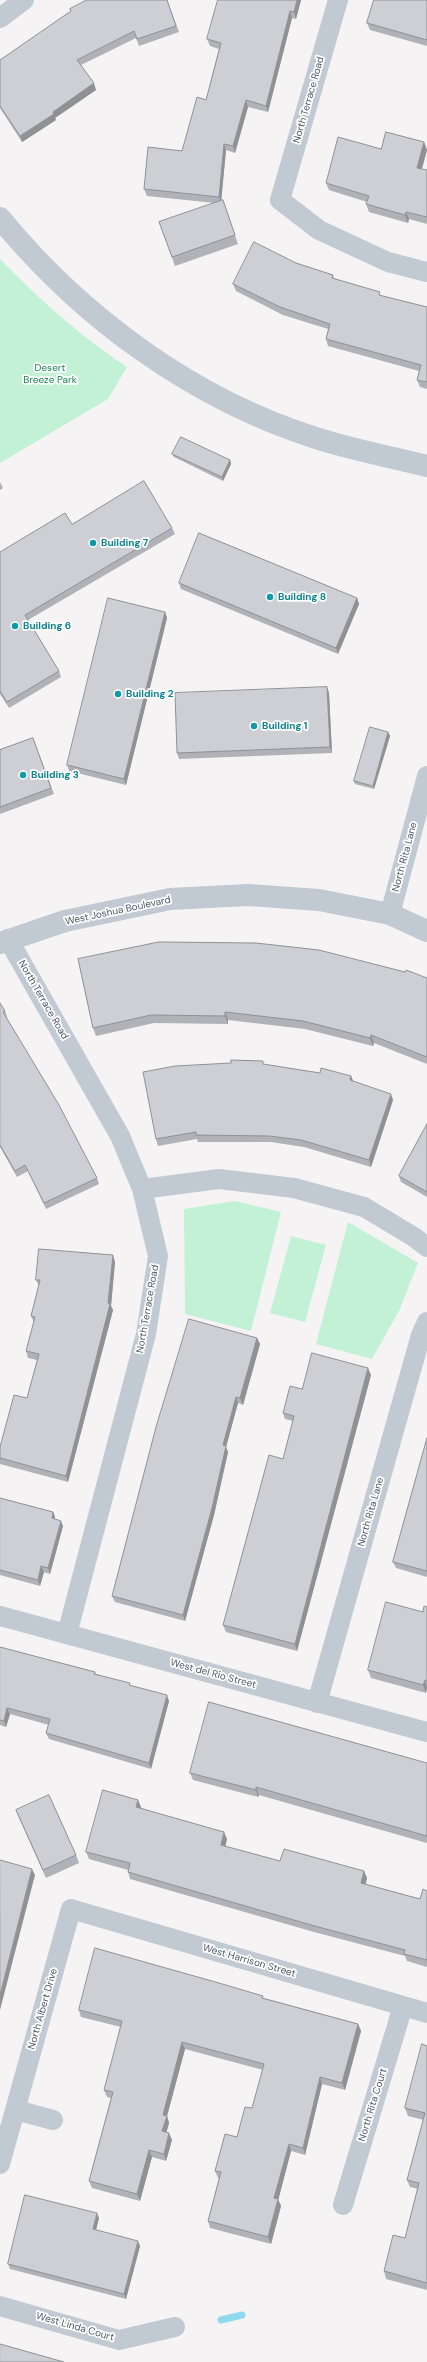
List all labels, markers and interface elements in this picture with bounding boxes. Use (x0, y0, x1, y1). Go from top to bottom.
street label: North Terrace Road (291, 55, 327, 145)
park label: Desert Breeze Park (23, 362, 77, 386)
place label: Building 7 (101, 537, 148, 549)
marker: Building 7 (88, 538, 98, 548)
place label: Building 8 (278, 591, 326, 603)
marker: Building 8 (265, 592, 275, 602)
place label: Building 6 (23, 620, 71, 632)
marker: Building 6 (10, 621, 20, 631)
place label: Building 2 (126, 688, 173, 700)
marker: Building 2 (113, 689, 123, 699)
place label: Building 1 (262, 720, 307, 732)
marker: Building 1 (249, 721, 259, 731)
place label: Building 3 (31, 769, 79, 781)
marker: Building 3 (18, 770, 28, 780)
street label: North Rita Lane (390, 821, 420, 893)
street label: West Joshua Boulevard (64, 894, 172, 928)
street label: North Terrace Road (15, 958, 71, 1042)
street label: North Terrace Road (134, 1264, 162, 1354)
street label: North Rita Lane (355, 1476, 387, 1548)
street label: West del Rio Street (169, 1657, 257, 1691)
street label: West Harrison Street (201, 1942, 297, 1980)
street label: North Albert Drive (26, 1967, 60, 2051)
street label: North Rita Court (356, 2067, 390, 2143)
street label: West Linda Court (35, 2310, 115, 2344)

